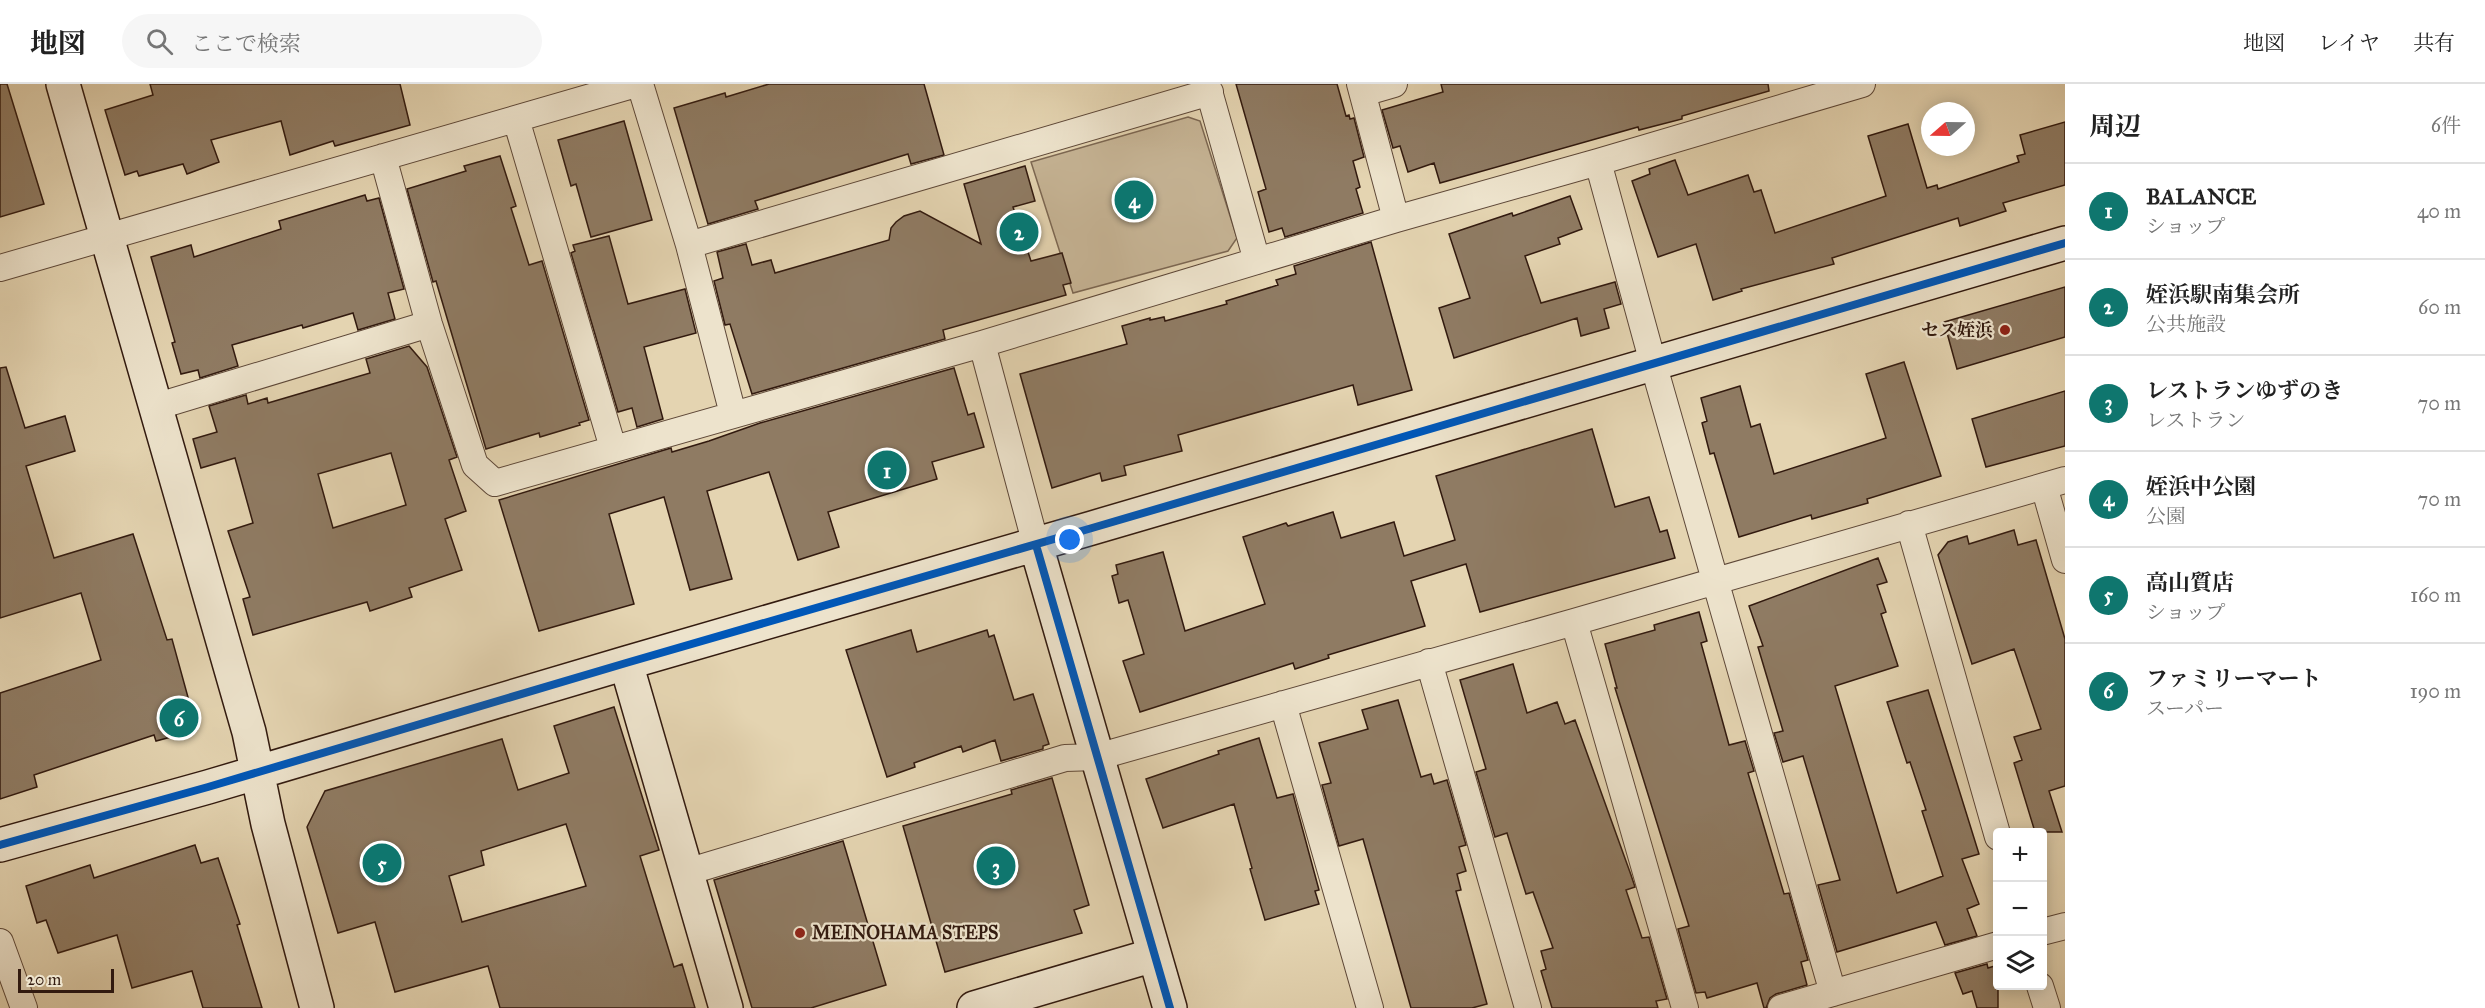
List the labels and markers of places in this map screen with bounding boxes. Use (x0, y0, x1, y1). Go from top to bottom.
pin: 4 (1114, 178, 1154, 222)
pin: 2 (1000, 210, 1038, 254)
place label: セス姪浜 (1921, 319, 1993, 341)
marker: セス姪浜 (1998, 323, 2012, 337)
pin: 1 (868, 448, 906, 492)
pin: 6 (160, 696, 198, 740)
pin: 5 (362, 840, 401, 886)
pin: 3 (976, 844, 1016, 888)
place label: MEINOHAMA STEPS (812, 922, 998, 944)
marker: MEINOHAMA STEPS (793, 926, 807, 940)

